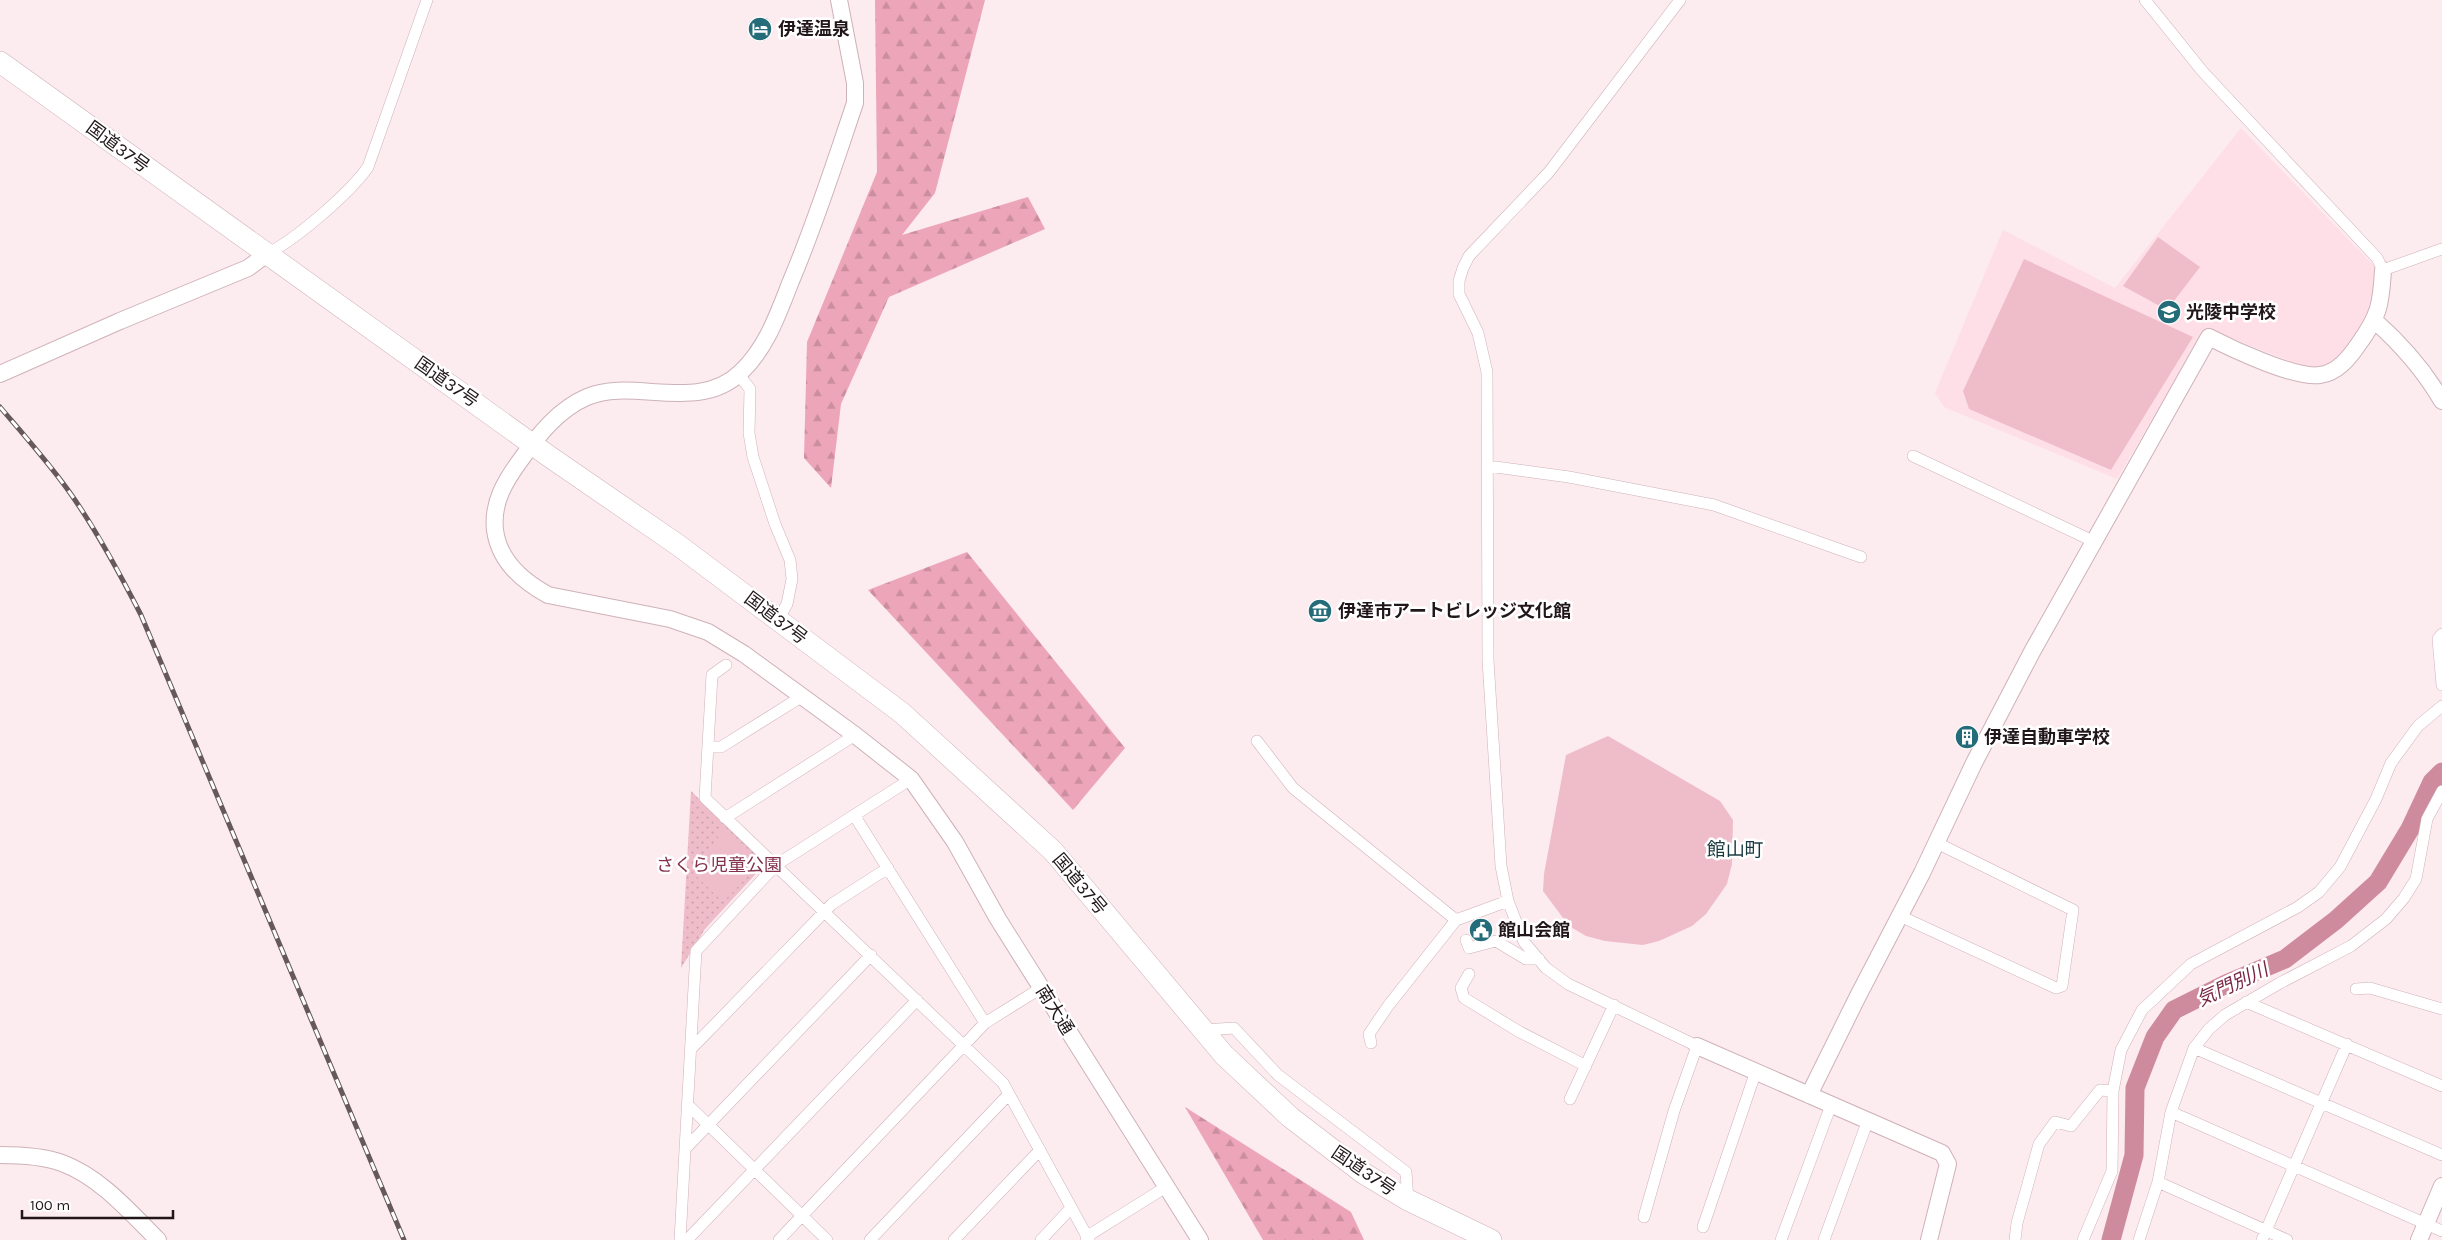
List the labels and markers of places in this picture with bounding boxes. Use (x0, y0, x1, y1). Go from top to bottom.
hotel icon: 伊達温泉 (747, 16, 773, 42)
place label: 伊達温泉 (778, 18, 850, 40)
school or university icon: 光陵中学校 (2156, 299, 2182, 325)
place label: 光陵中学校 (2186, 301, 2276, 323)
museum icon: 伊達市アートビレッジ文化館 (1307, 598, 1333, 624)
place label: 伊達市アートビレッジ文化館 (1338, 600, 1571, 622)
building icon: 伊達自動車学校 (1954, 724, 1980, 750)
place label: 伊達自動車学校 (1984, 726, 2110, 748)
public building icon: 館山会館 (1468, 917, 1494, 943)
place label: 館山会館 (1498, 919, 1570, 941)

